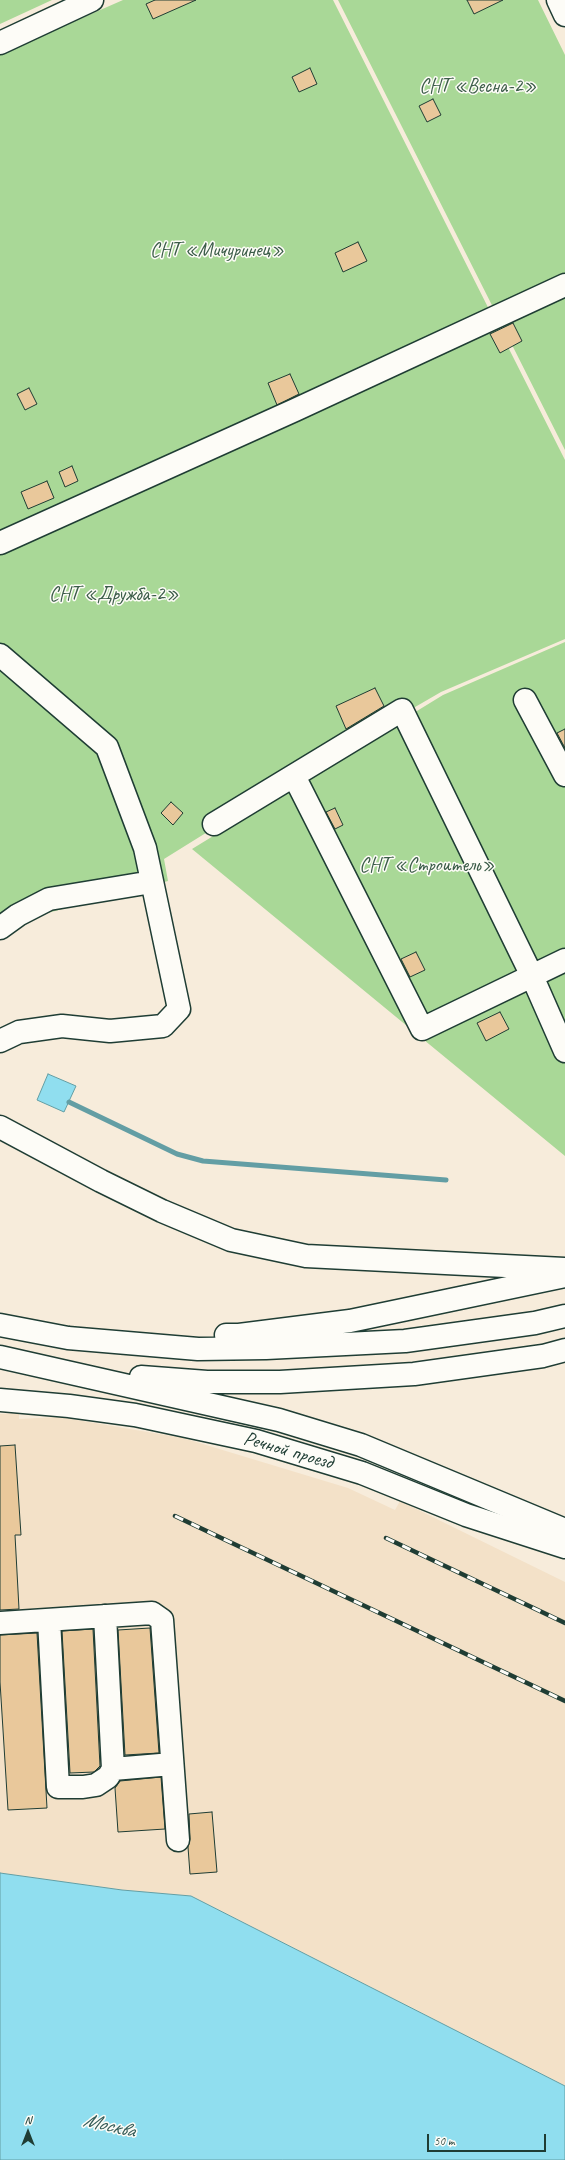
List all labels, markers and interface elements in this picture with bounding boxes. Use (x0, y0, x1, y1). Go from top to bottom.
park label: СНТ «Весна-2» (419, 75, 537, 99)
park label: СНТ «Мичуринец» (150, 239, 284, 263)
park label: СНТ «Дружба-2» (49, 583, 179, 607)
park label: СНТ «Строитель» (359, 854, 495, 878)
street label: Речной проезд (241, 1427, 335, 1475)
water label: Москва (81, 2108, 137, 2144)
north arrow (8, 2112, 48, 2152)
text: N (25, 2113, 31, 2127)
scale bar (429, 2126, 548, 2152)
text: 50 m (434, 2133, 454, 2149)

